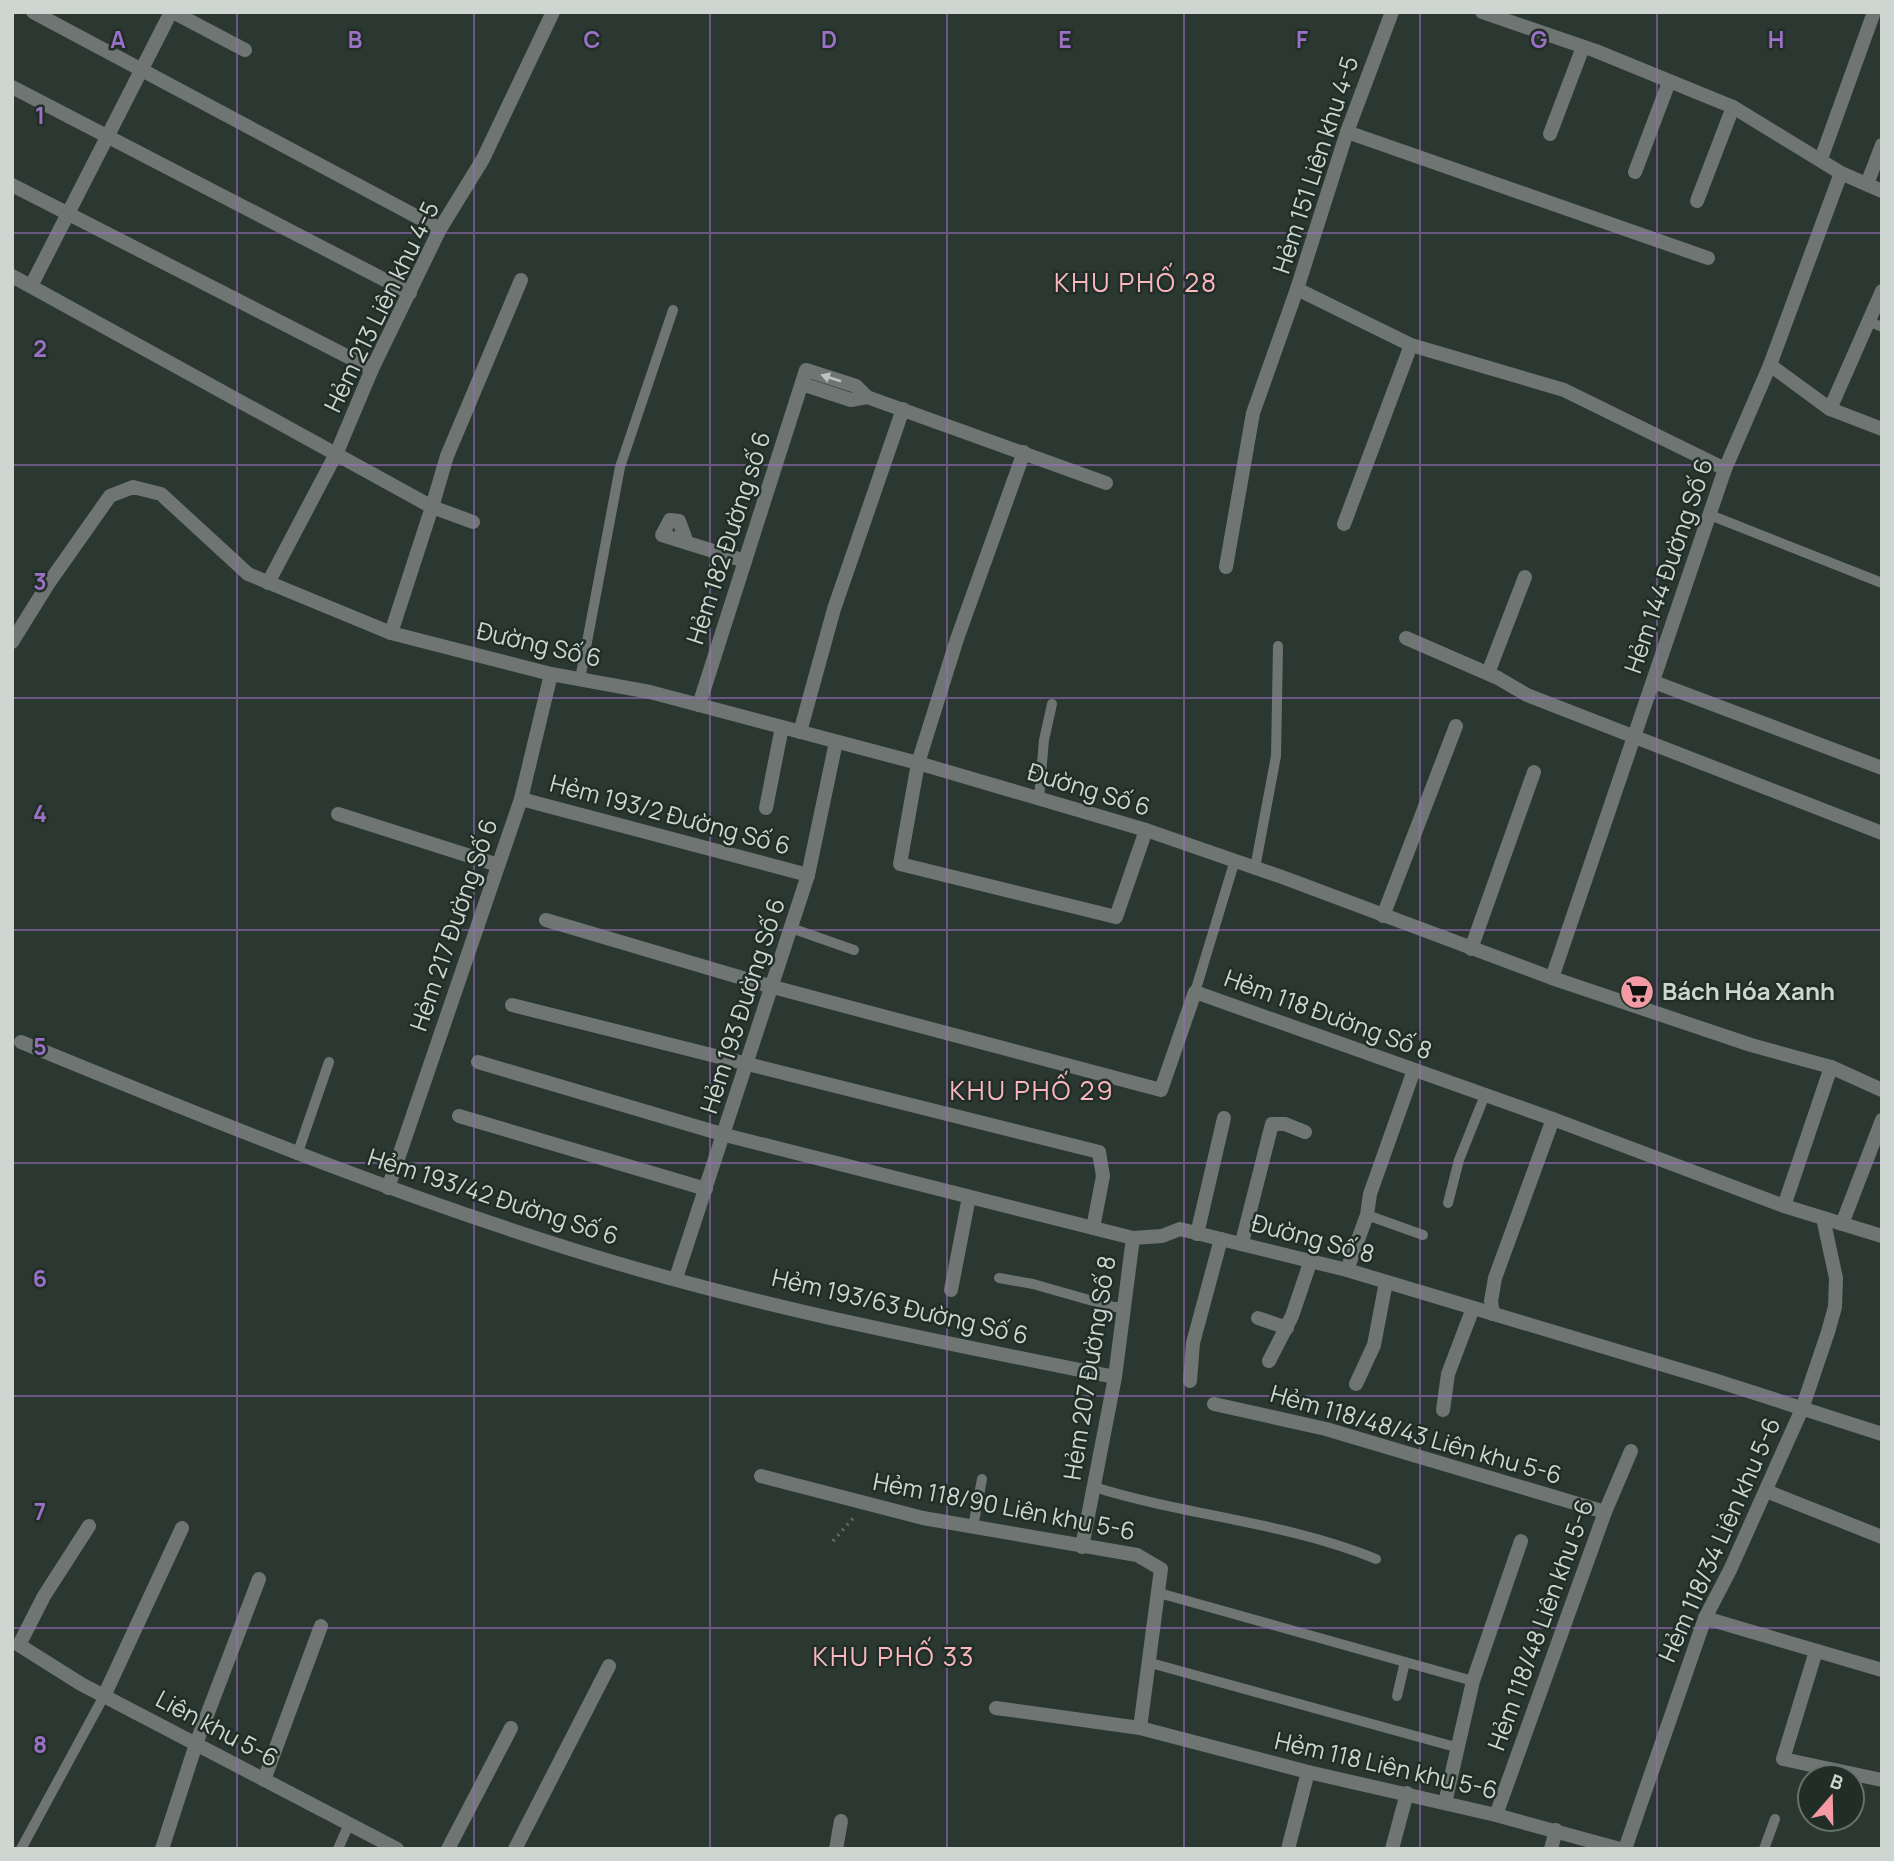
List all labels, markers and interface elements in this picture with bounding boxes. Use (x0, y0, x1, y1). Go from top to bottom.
text: A (110, 23, 126, 55)
text: B (348, 23, 362, 55)
text: C (584, 23, 601, 55)
text: D (821, 23, 837, 55)
text: E (1058, 23, 1072, 55)
text: F (1296, 23, 1308, 55)
text: G (1531, 23, 1548, 55)
text: H (1768, 23, 1784, 55)
street label: Hẻm 151 Liên khu 4-5 (1264, 52, 1365, 278)
text: 1 (35, 99, 45, 131)
street label: Hẻm 213 Liên khu 4-5 (315, 195, 446, 417)
district label: KHU PHỐ 28 (1054, 262, 1218, 300)
text: 2 (33, 332, 47, 364)
one-way arrow (820, 372, 841, 382)
street label: Hẻm 182 Đường số 6 (678, 427, 778, 648)
street label: Hẻm 144 Đường Số 6 (1615, 454, 1720, 677)
text: 3 (33, 565, 47, 597)
street label: Đường Số 6 (474, 613, 605, 674)
street label: Đường Số 6 (1024, 754, 1155, 823)
street label: Hẻm 193/2 Đường Số 6 (546, 766, 794, 862)
text: 4 (33, 797, 47, 829)
street label: Hẻm 217 Đường Số 6 (401, 814, 504, 1035)
street label: Hẻm 193 Đường Số 6 (691, 894, 792, 1118)
street label: Hẻm 118 Đường Số 8 (1220, 961, 1437, 1067)
supermarket icon: Bách Hóa Xanh (1618, 973, 1656, 1011)
place label: Bách Hóa Xanh (1662, 974, 1835, 1007)
text: 5 (33, 1030, 47, 1062)
district label: KHU PHỐ 29 (949, 1070, 1115, 1108)
street label: Hẻm 193/42 Đường Số 6 (364, 1139, 623, 1252)
street label: Đường Số 8 (1248, 1205, 1378, 1270)
street label: Hẻm 207 Đường Số 8 (1054, 1253, 1123, 1482)
street label: Hẻm 193/63 Đường Số 6 (769, 1260, 1032, 1351)
text: 6 (33, 1262, 47, 1294)
street label: Hẻm 118/48/43 Liên khu 5-6 (1267, 1376, 1566, 1491)
street label: Hẻm 118/34 Liên khu 5-6 (1650, 1412, 1787, 1667)
street label: Hẻm 118/90 Liên khu 5-6 (870, 1464, 1138, 1547)
street label: Hẻm 118/48 Liên khu 5-6 (1479, 1494, 1600, 1755)
text: 7 (34, 1495, 46, 1527)
district label: KHU PHỐ 33 (813, 1636, 975, 1674)
street label: Liên khu 5-6 (151, 1682, 285, 1774)
street label: Hẻm 118 Liên khu 5-6 (1272, 1723, 1501, 1806)
text: 8 (33, 1728, 47, 1760)
north arrow (1796, 1763, 1866, 1833)
text: B (1827, 1768, 1847, 1796)

